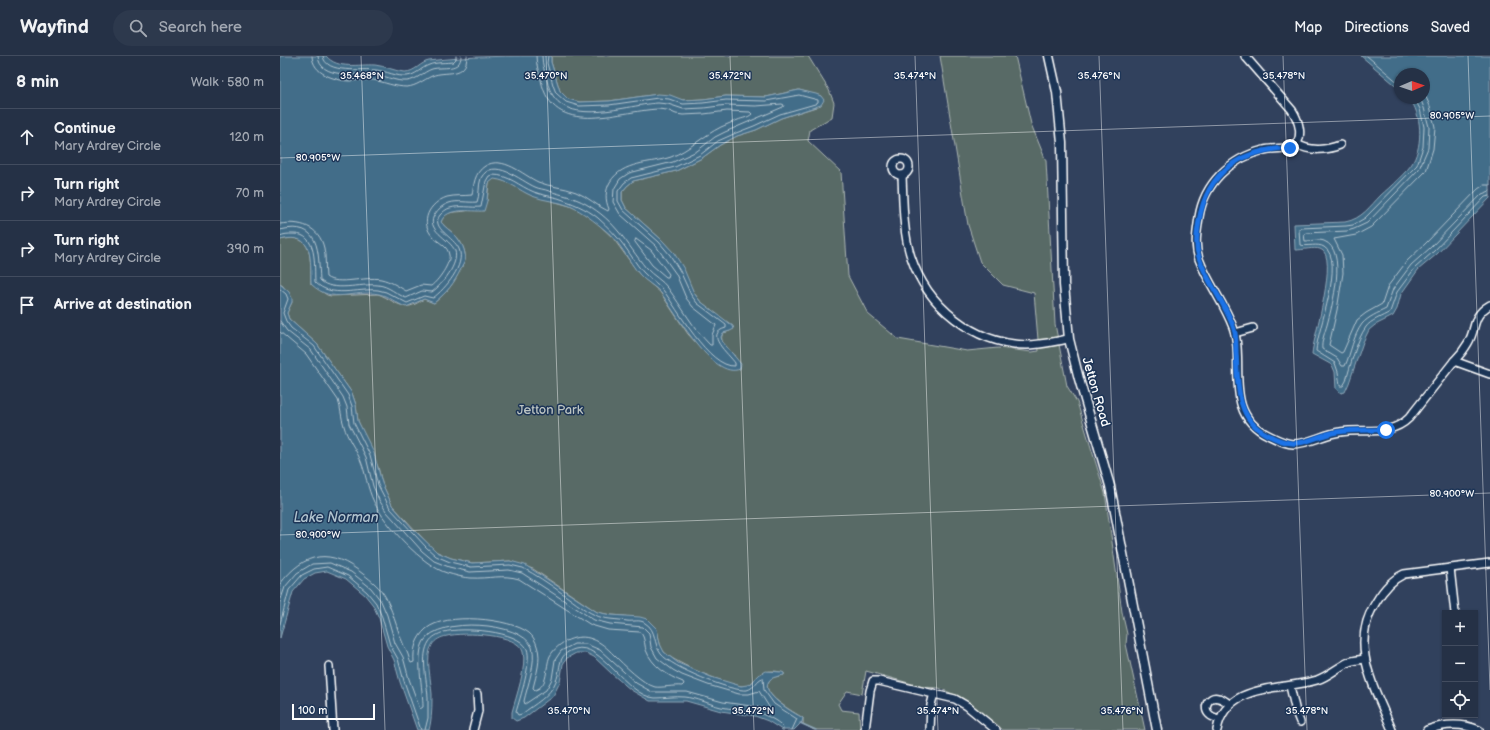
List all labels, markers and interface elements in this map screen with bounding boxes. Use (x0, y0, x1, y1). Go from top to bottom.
search box (113, 10, 393, 46)
text: Wayfind (20, 16, 89, 39)
icon: search (127, 17, 149, 39)
text: Search here (159, 18, 242, 37)
text: Map (1294, 19, 1322, 36)
text: Directions (1344, 19, 1409, 36)
text: Saved (1431, 19, 1470, 36)
north arrow (1394, 68, 1430, 104)
text: 35.468°N (340, 70, 384, 82)
text: 35.470°N (525, 70, 567, 82)
text: 35.472°N (709, 70, 751, 82)
text: 35.474°N (894, 70, 936, 82)
text: 35.476°N (1078, 70, 1120, 82)
text: 35.478°N (1263, 70, 1305, 82)
text: 8 min (16, 72, 59, 92)
text: Walk · 580 m (191, 74, 264, 90)
text: 80.905°W (1430, 110, 1474, 122)
text: Continue (54, 119, 116, 138)
icon: ahead (16, 126, 38, 148)
text: 120 m (229, 129, 264, 145)
text: Mary Ardrey Circle (54, 138, 161, 154)
route end (1281, 139, 1299, 157)
text: 80.905°W (296, 152, 340, 164)
text: Turn right (54, 175, 119, 194)
icon: right (16, 182, 38, 204)
text: 70 m (236, 185, 264, 201)
text: Mary Ardrey Circle (54, 194, 161, 210)
text: Turn right (54, 231, 119, 250)
icon: right (16, 238, 38, 260)
text: 390 m (227, 241, 264, 257)
text: Mary Ardrey Circle (54, 250, 161, 266)
icon: arrive (16, 294, 38, 316)
text: Arrive at destination (54, 295, 192, 314)
street label: Jetton Road (1078, 355, 1114, 429)
park label: Jetton Park (517, 402, 584, 418)
route start (1377, 421, 1395, 439)
text: 80.900°W (1430, 488, 1474, 500)
water label: Lake Norman (294, 509, 379, 526)
text: 80.900°W (296, 529, 340, 541)
map controls (1442, 610, 1478, 718)
button: + (1442, 610, 1478, 646)
button: − (1442, 646, 1478, 682)
button: locate (1442, 682, 1478, 718)
scale bar (292, 702, 375, 721)
text: 100 m (298, 704, 327, 717)
text: 35.470°N (548, 705, 590, 717)
text: 35.472°N (732, 705, 774, 717)
text: 35.474°N (917, 705, 959, 717)
text: 35.476°N (1101, 705, 1143, 717)
text: 35.478°N (1286, 705, 1328, 717)

